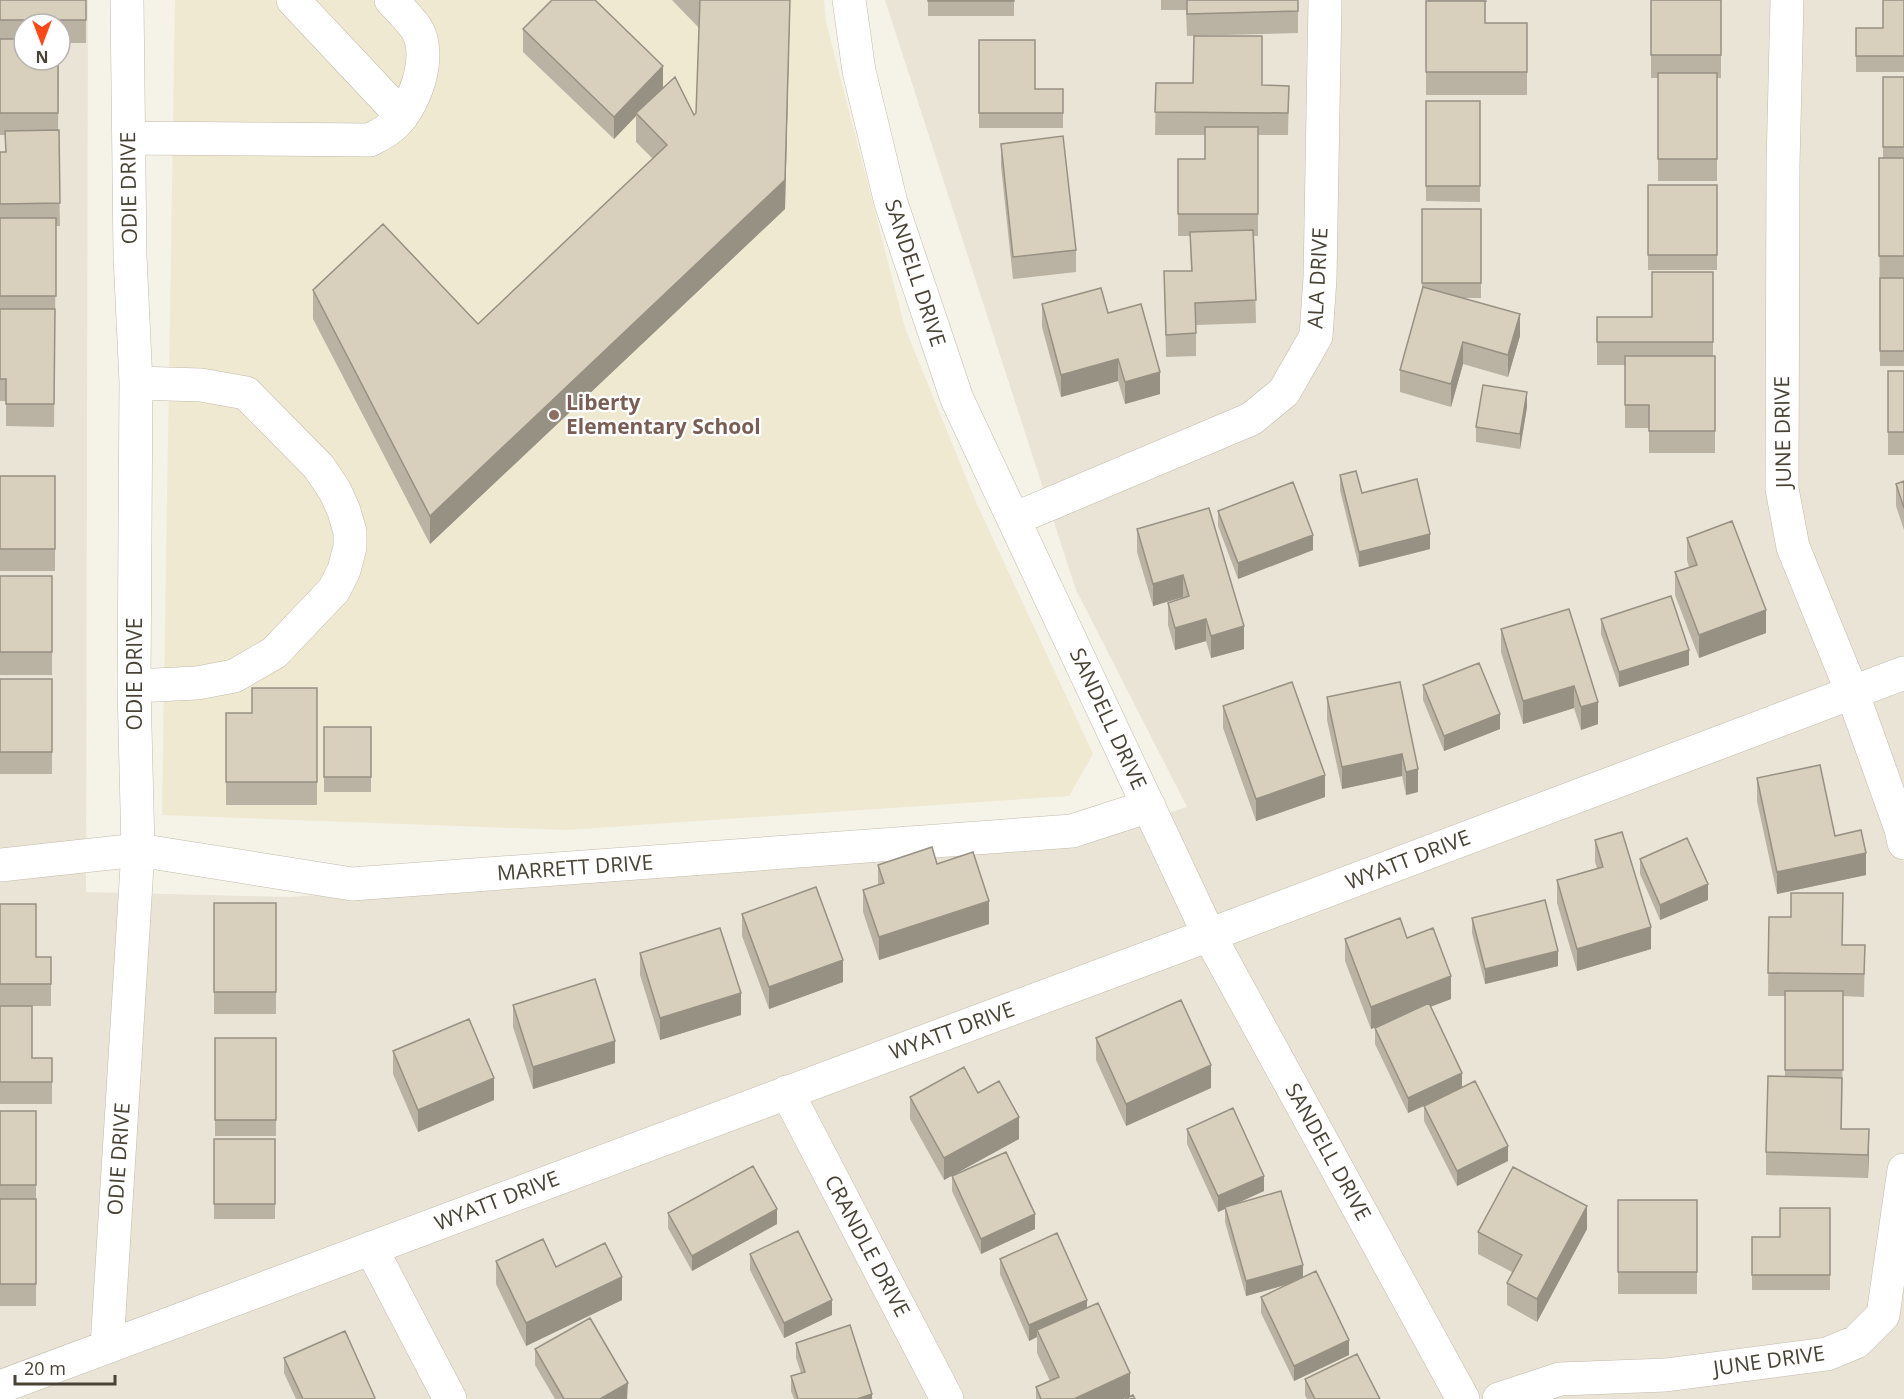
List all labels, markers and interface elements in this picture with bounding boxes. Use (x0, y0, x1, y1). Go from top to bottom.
north arrow (12, 12, 72, 72)
text: N (35, 46, 49, 68)
street label: ODIE DRIVE (113, 131, 143, 245)
street label: SANDELL DRIVE (879, 196, 953, 350)
street label: ALA DRIVE (1300, 227, 1334, 329)
street label: JUNE DRIVE (1767, 376, 1797, 490)
place label: Liberty Elementary School (566, 388, 761, 440)
marker: Liberty Elementary School (547, 408, 561, 422)
street label: ODIE DRIVE (120, 618, 148, 730)
street label: SANDELL DRIVE (1064, 643, 1154, 794)
street label: WYATT DRIVE (1341, 822, 1474, 896)
street label: MARRETT DRIVE (496, 848, 654, 886)
street label: WYATT DRIVE (885, 994, 1018, 1066)
street label: SANDELL DRIVE (1280, 1078, 1378, 1225)
street label: ODIE DRIVE (100, 1102, 136, 1216)
street label: WYATT DRIVE (430, 1163, 563, 1237)
street label: CRANDLE DRIVE (819, 1170, 917, 1321)
street label: JUNE DRIVE (1709, 1338, 1826, 1382)
scale bar (15, 1348, 116, 1386)
text: 20 m (24, 1356, 66, 1380)

